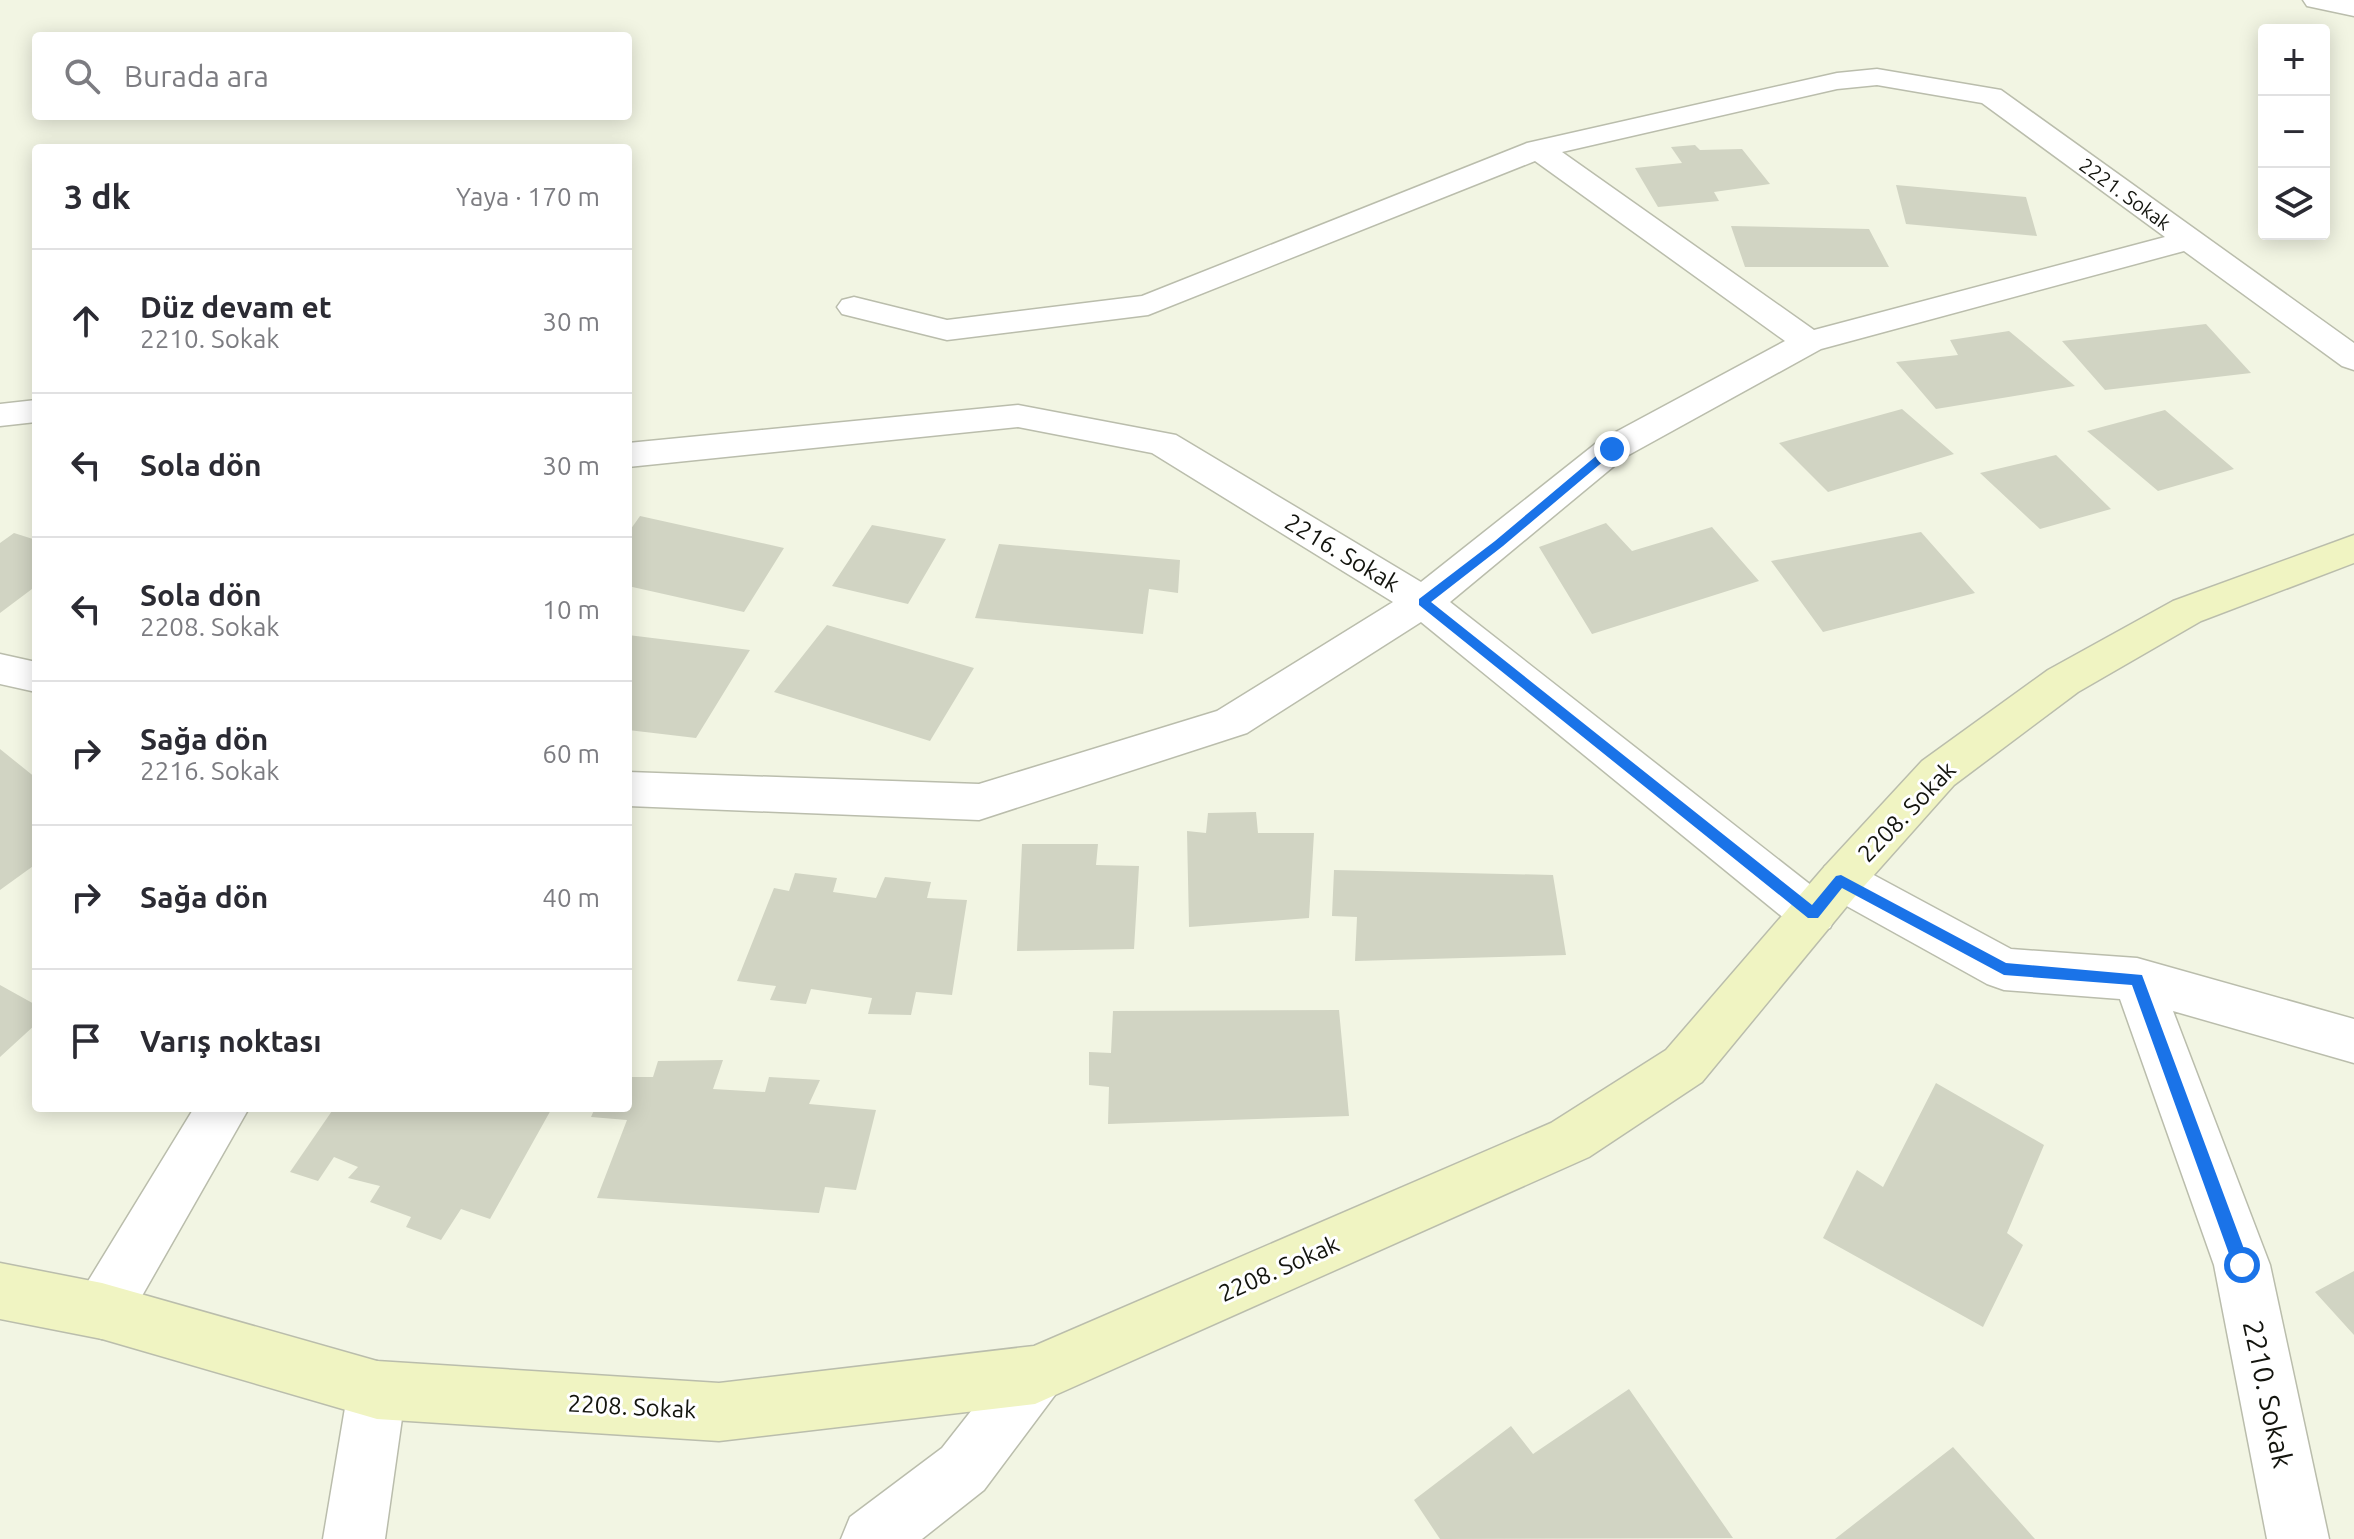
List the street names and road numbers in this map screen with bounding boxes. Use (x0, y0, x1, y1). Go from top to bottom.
street label: 2221. Sokak (2075, 153, 2175, 234)
street label: 2216. Sokak (1280, 508, 1404, 597)
street label: 2208. Sokak (1852, 756, 1961, 867)
street label: 2208. Sokak (1215, 1230, 1343, 1307)
street label: 2210. Sokak (2238, 1317, 2299, 1471)
street label: 2208. Sokak (567, 1390, 697, 1423)

